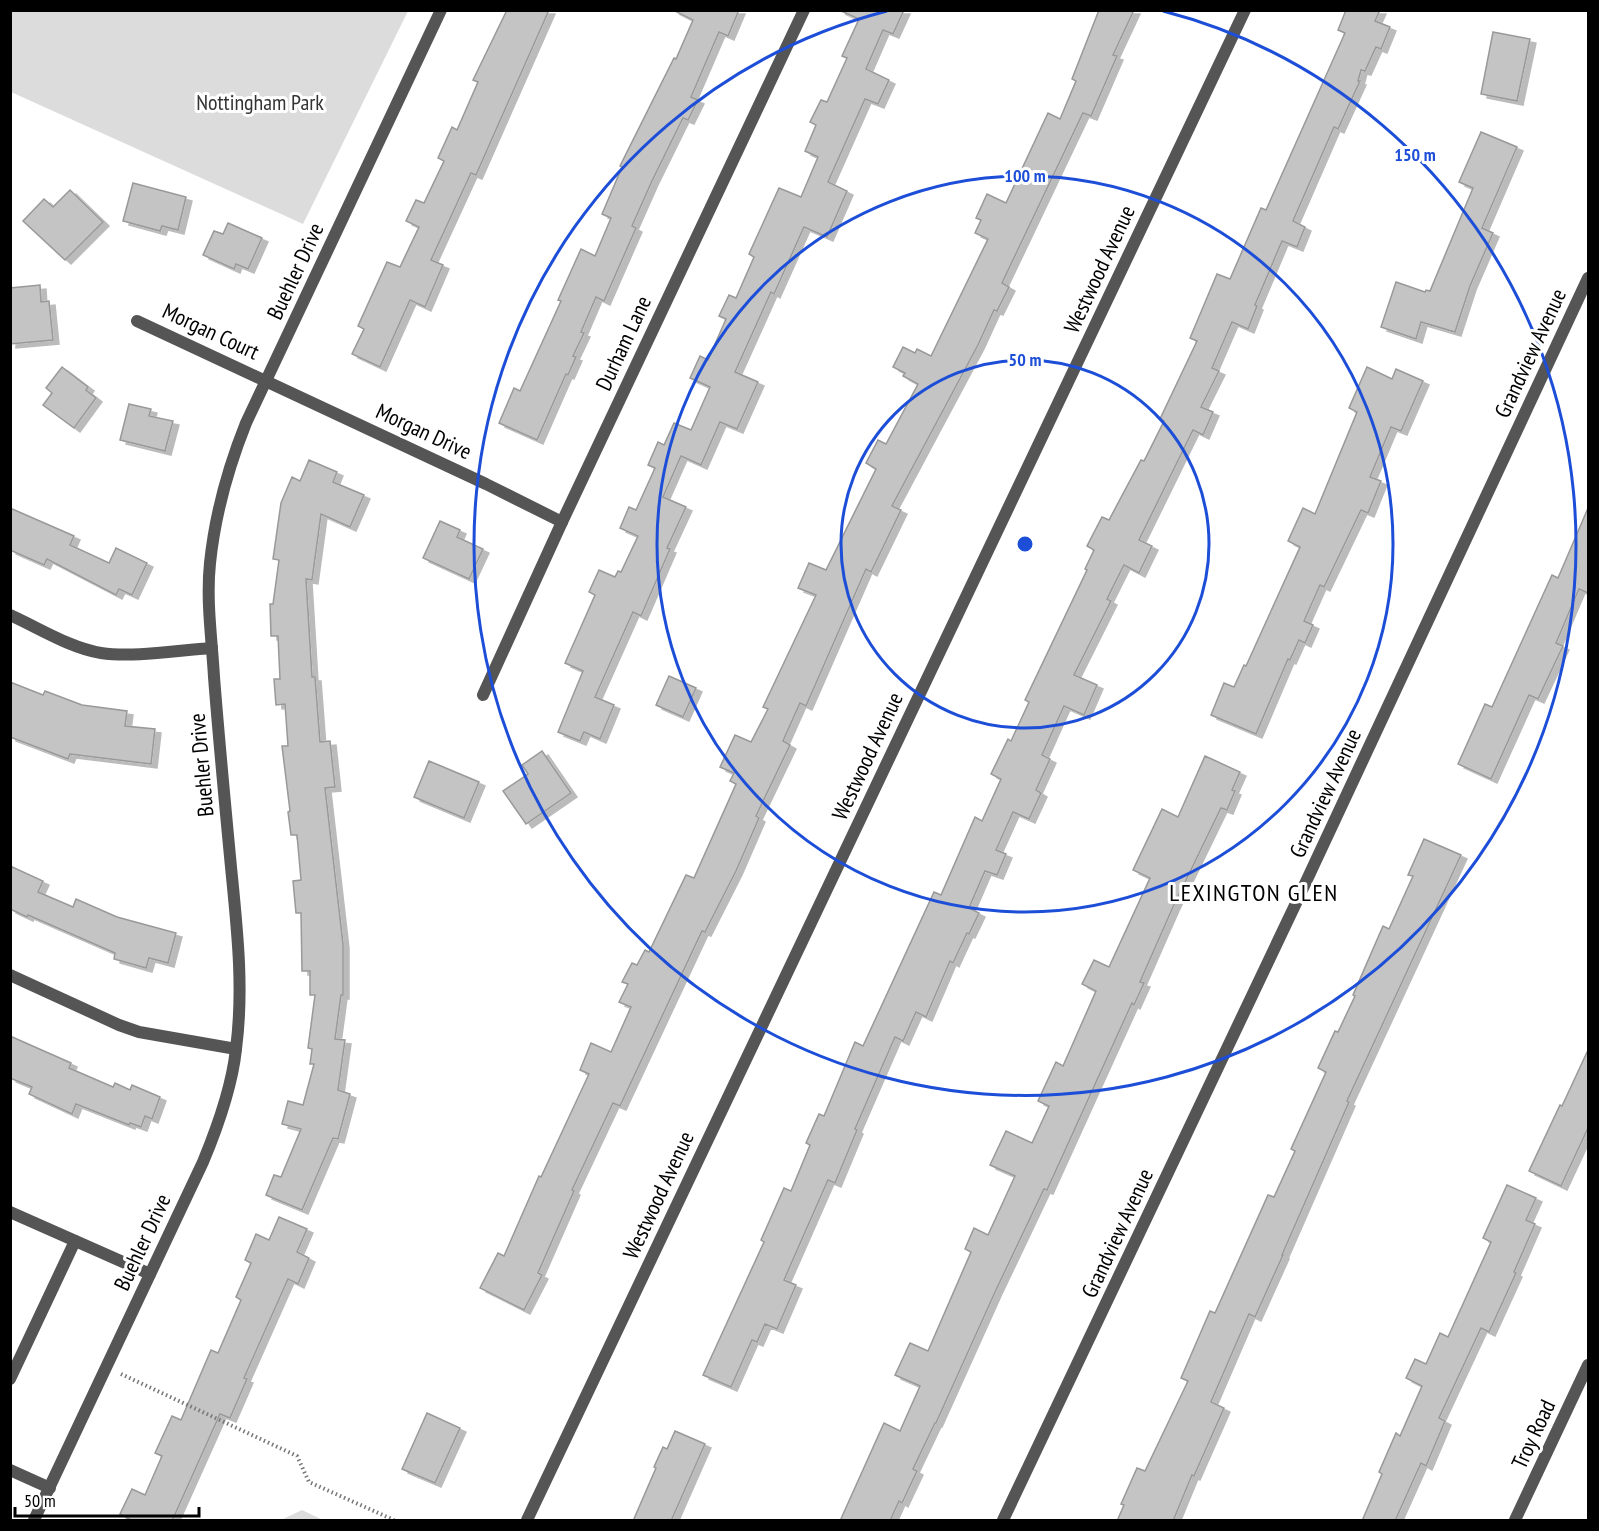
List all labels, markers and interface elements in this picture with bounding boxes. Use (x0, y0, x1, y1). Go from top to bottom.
park label: Nottingham Park (196, 88, 324, 116)
text: 150 m (1394, 143, 1436, 166)
text: 100 m (1004, 164, 1046, 187)
street label: Westwood Avenue (1057, 201, 1141, 337)
street label: Buehler Drive (260, 218, 330, 324)
street label: Grandview Avenue (1488, 284, 1572, 422)
street label: Durham Lane (589, 291, 657, 395)
street label: Morgan Court (158, 296, 264, 366)
text: 50 m (1009, 348, 1041, 371)
street label: Morgan Drive (372, 397, 476, 465)
centre of rings (1015, 534, 1035, 554)
street label: Westwood Avenue (825, 688, 909, 824)
street label: Buehler Drive (183, 712, 219, 818)
street label: Grandview Avenue (1283, 724, 1367, 862)
district label: LEXINGTON GLEN (1169, 877, 1339, 908)
street label: Westwood Avenue (616, 1127, 700, 1263)
street label: Grandview Avenue (1075, 1164, 1159, 1302)
street label: Buehler Drive (107, 1189, 177, 1295)
street label: Troy Road (1505, 1395, 1561, 1473)
scale bar (15, 1480, 200, 1518)
text: 50 m (24, 1489, 56, 1512)

